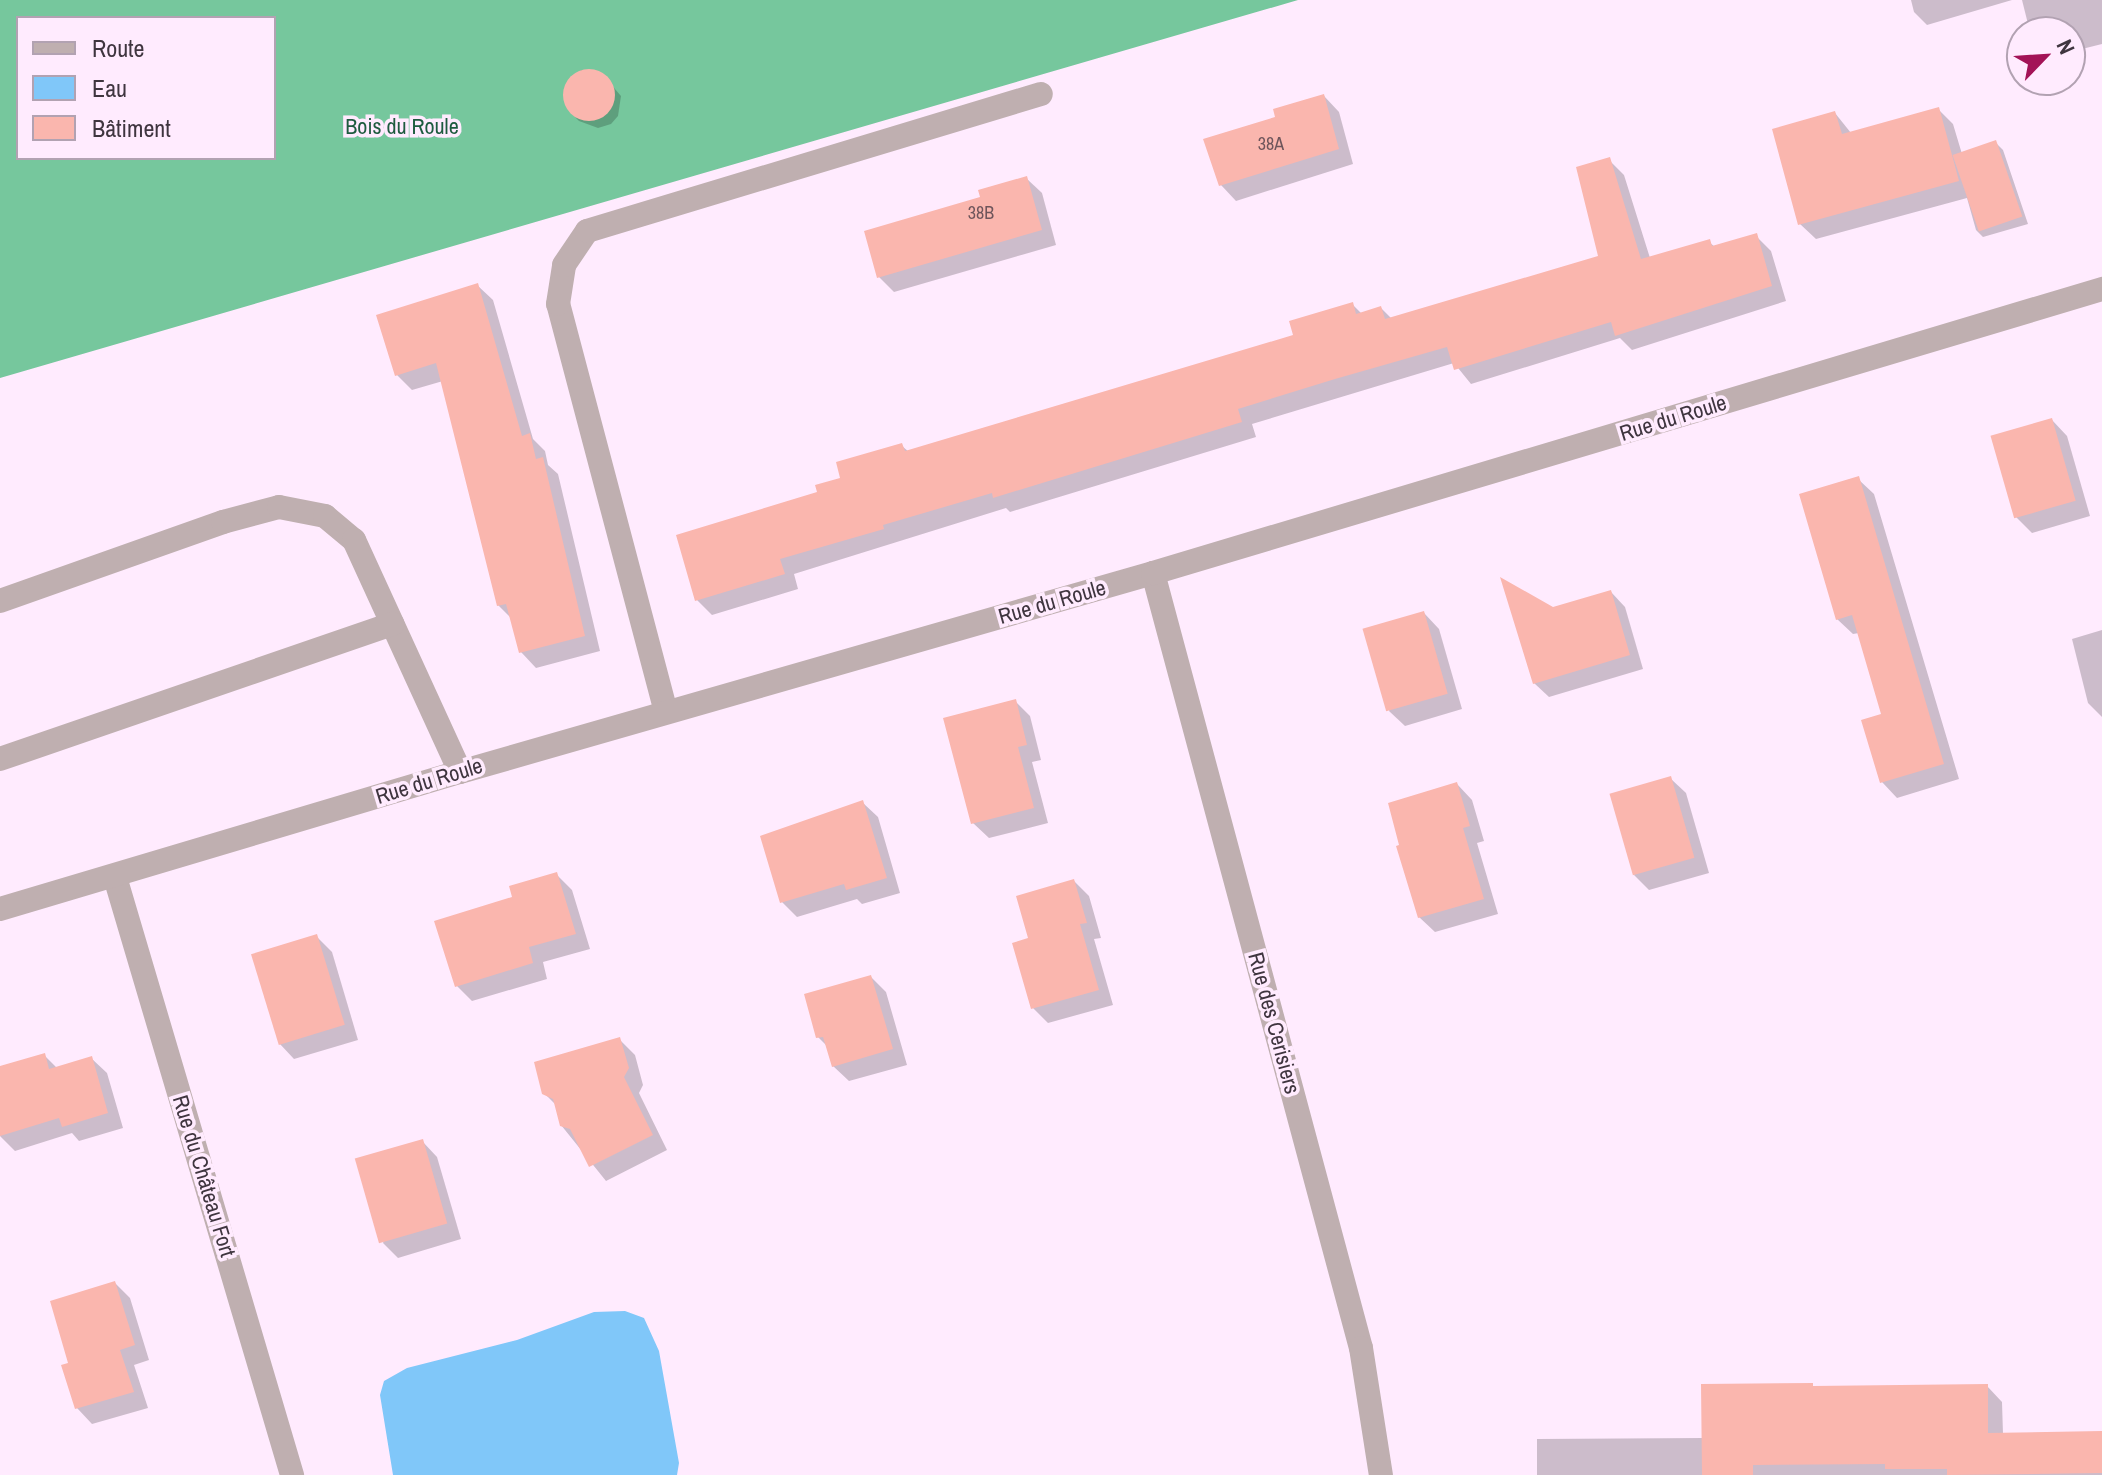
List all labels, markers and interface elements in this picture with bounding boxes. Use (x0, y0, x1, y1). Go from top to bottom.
legend (16, 16, 276, 160)
north arrow (2006, 16, 2086, 96)
text: Route (92, 32, 145, 64)
text: N (2050, 34, 2082, 59)
text: Eau (92, 72, 127, 104)
text: Bâtiment (92, 112, 171, 144)
park label: Bois du Roule (345, 114, 459, 140)
house number: 38A (1258, 133, 1284, 155)
house number: 38B (968, 202, 994, 224)
street label: Rue du Roule (1616, 389, 1730, 447)
street label: Rue du Roule (995, 574, 1109, 630)
street label: Rue du Roule (372, 752, 486, 810)
street label: Rue des Cerisiers (1242, 949, 1306, 1097)
street label: Rue du Château Fort (167, 1092, 241, 1260)

